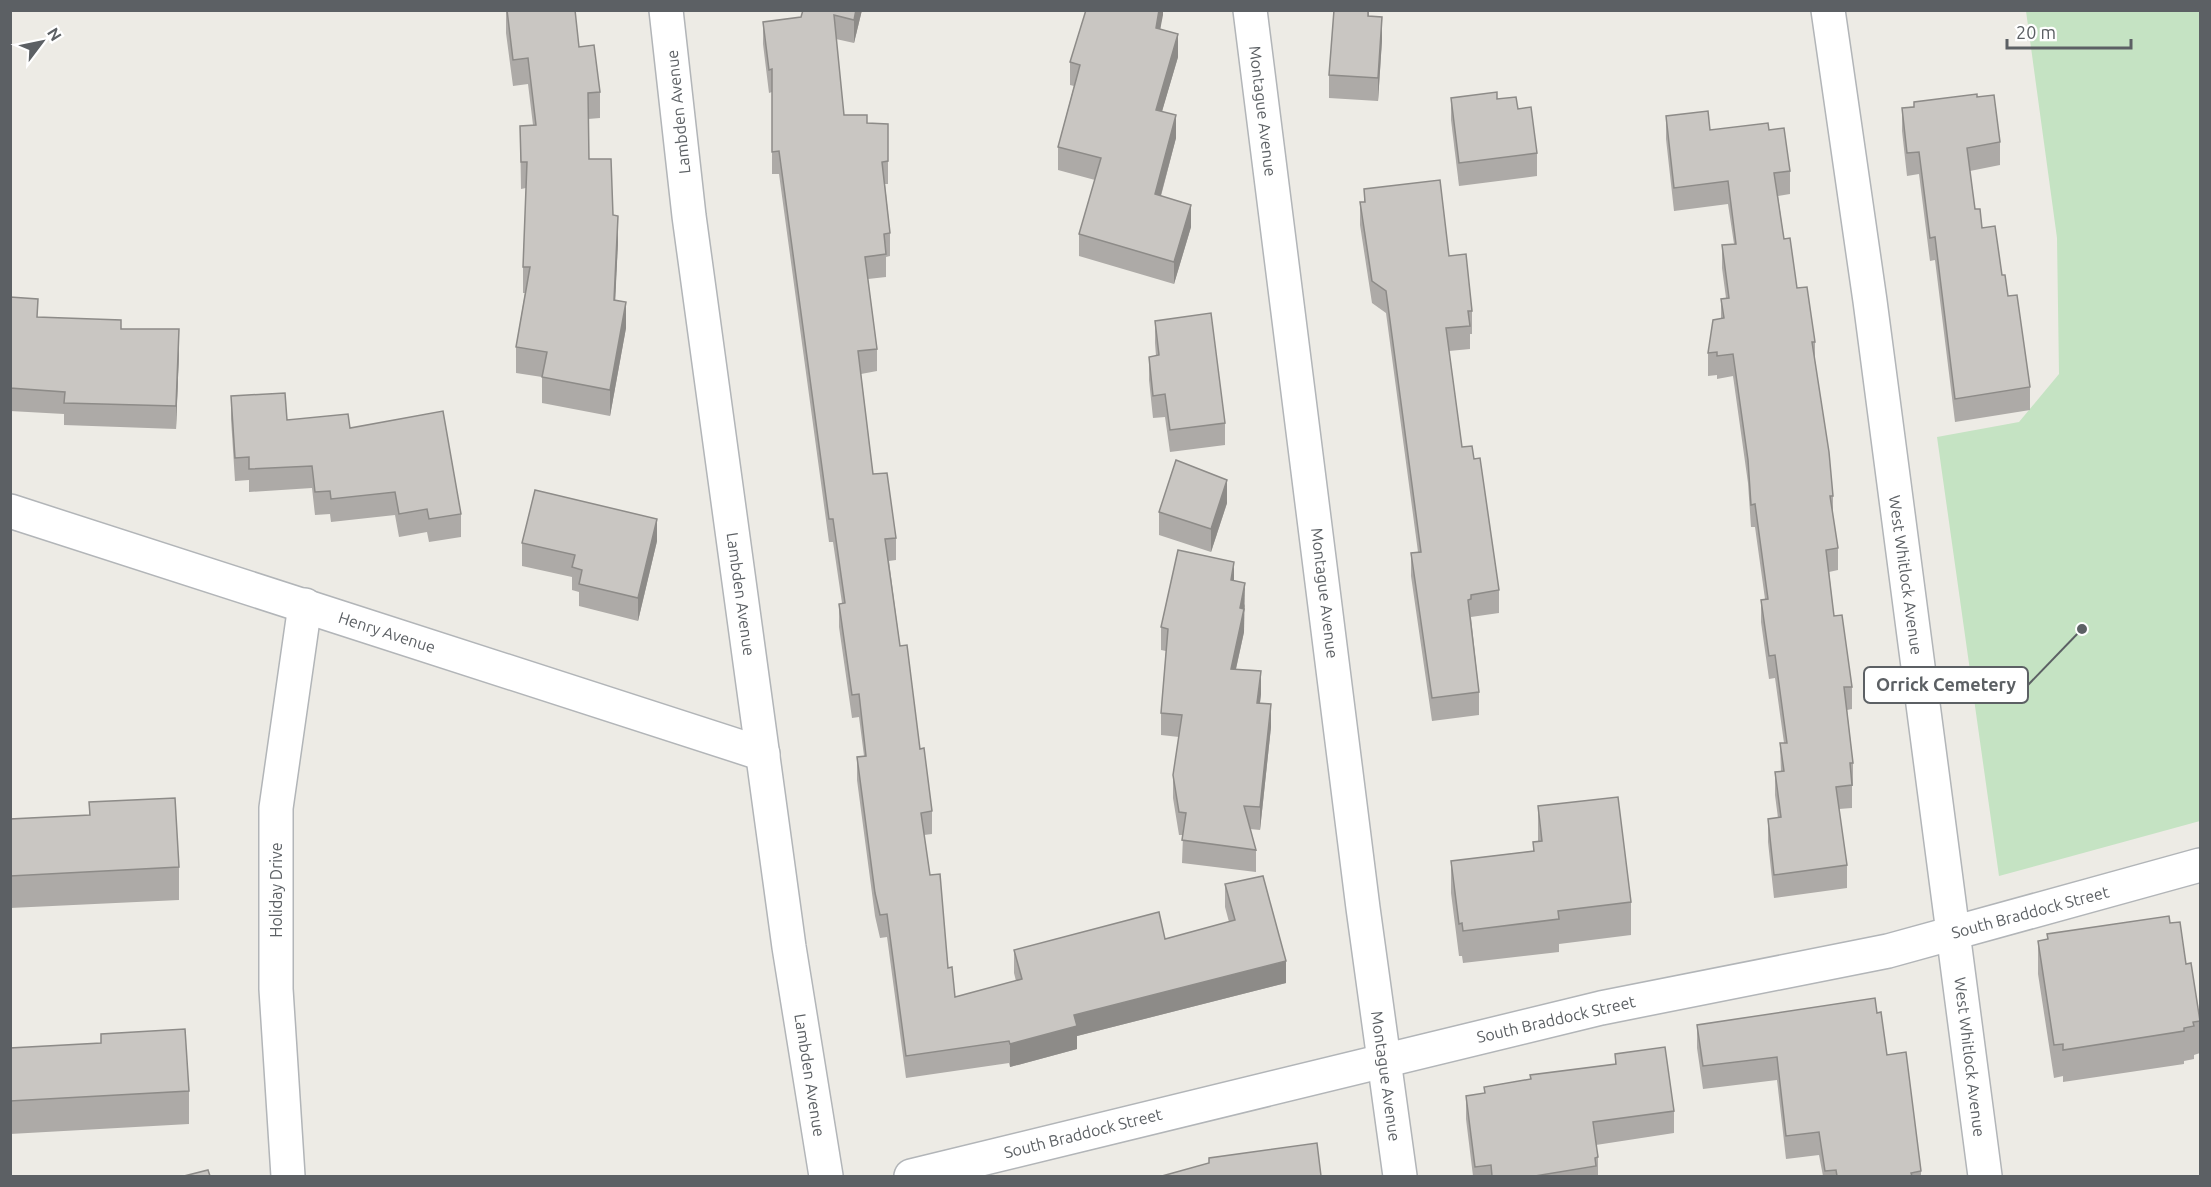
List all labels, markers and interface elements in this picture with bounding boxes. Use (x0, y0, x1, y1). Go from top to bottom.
north arrow (12, 12, 72, 72)
scale bar (2007, 12, 2132, 50)
text: 20 m (2016, 22, 2056, 42)
text: N (44, 24, 66, 44)
street label: Montague Avenue (1246, 45, 1280, 177)
street label: Lambden Avenue (663, 49, 693, 175)
street label: West Whitlock Avenue (1886, 494, 1926, 656)
street label: Montague Avenue (1308, 527, 1342, 659)
street label: Lambden Avenue (723, 531, 759, 657)
street label: Henry Avenue (336, 608, 438, 656)
callout: Orrick Cemetery (1864, 667, 2028, 703)
text: Orrick Cemetery (1876, 674, 2016, 694)
street label: Holiday Drive (267, 842, 285, 938)
street label: South Braddock Street (1949, 882, 2111, 942)
street label: West Whitlock Avenue (1951, 976, 1989, 1138)
street label: South Braddock Street (1475, 992, 1638, 1046)
street label: Montague Avenue (1368, 1010, 1404, 1142)
street label: Lambden Avenue (791, 1012, 829, 1138)
street label: South Braddock Street (1002, 1104, 1165, 1161)

